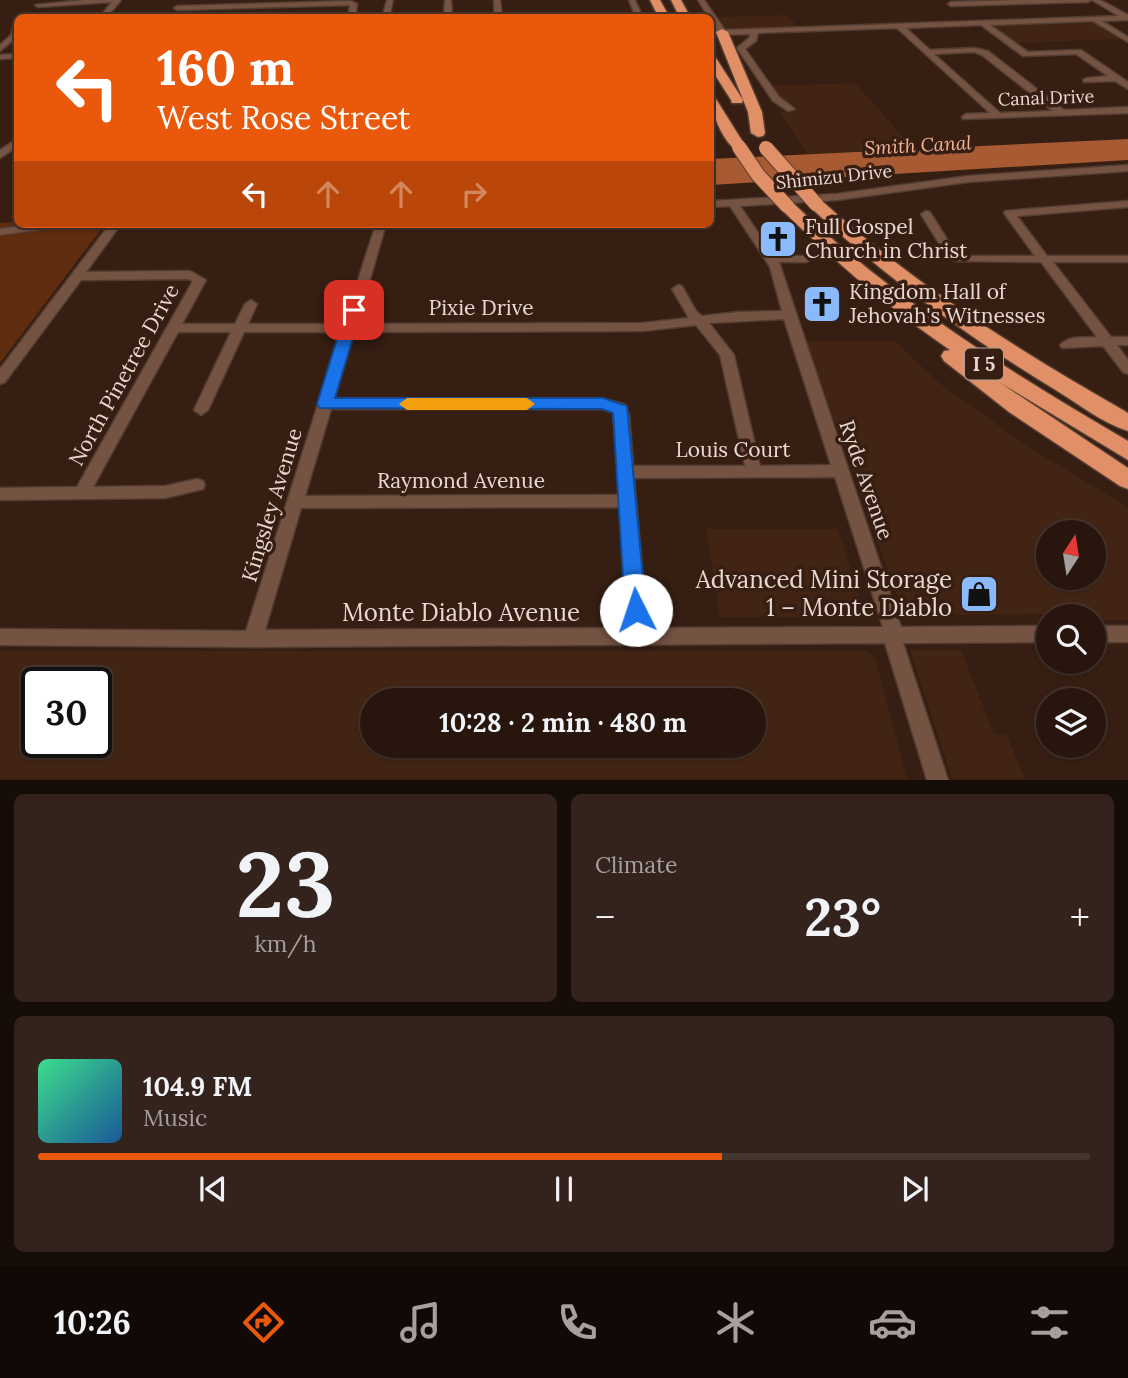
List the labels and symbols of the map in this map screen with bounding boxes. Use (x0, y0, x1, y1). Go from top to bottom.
street label: Canal Drive (997, 84, 1095, 111)
water label: Smith Canal (864, 130, 973, 160)
street label: Shimizu Drive (775, 159, 894, 194)
place label: Full Gospel Church in Christ (805, 213, 968, 264)
church icon: Full Gospel Church in Christ (757, 218, 799, 260)
place label: Kingdom Hall of Jehovah's Witnesses (848, 278, 1045, 329)
street label: North Pinetree Drive (62, 279, 185, 470)
pin (324, 280, 384, 340)
church icon: Kingdom Hall of Jehovah's Witnesses (801, 283, 843, 325)
street label: Pixie Drive (428, 294, 534, 321)
road number: I 5 (965, 348, 1003, 380)
street label: Ryde Avenue (833, 416, 900, 543)
street label: Kingsley Avenue (235, 425, 308, 585)
street label: Louis Court (676, 436, 791, 463)
street label: Raymond Avenue (377, 467, 545, 494)
north arrow (1036, 520, 1106, 590)
place label: Advanced Mini Storage 1 – Monte Diablo (695, 564, 952, 623)
position arrow (599, 573, 673, 647)
shop icon: Advanced Mini Storage 1 – Monte Diablo (958, 573, 1000, 615)
street label: Monte Diablo Avenue (342, 597, 580, 628)
speed limit sign: 30 (21, 667, 112, 758)

